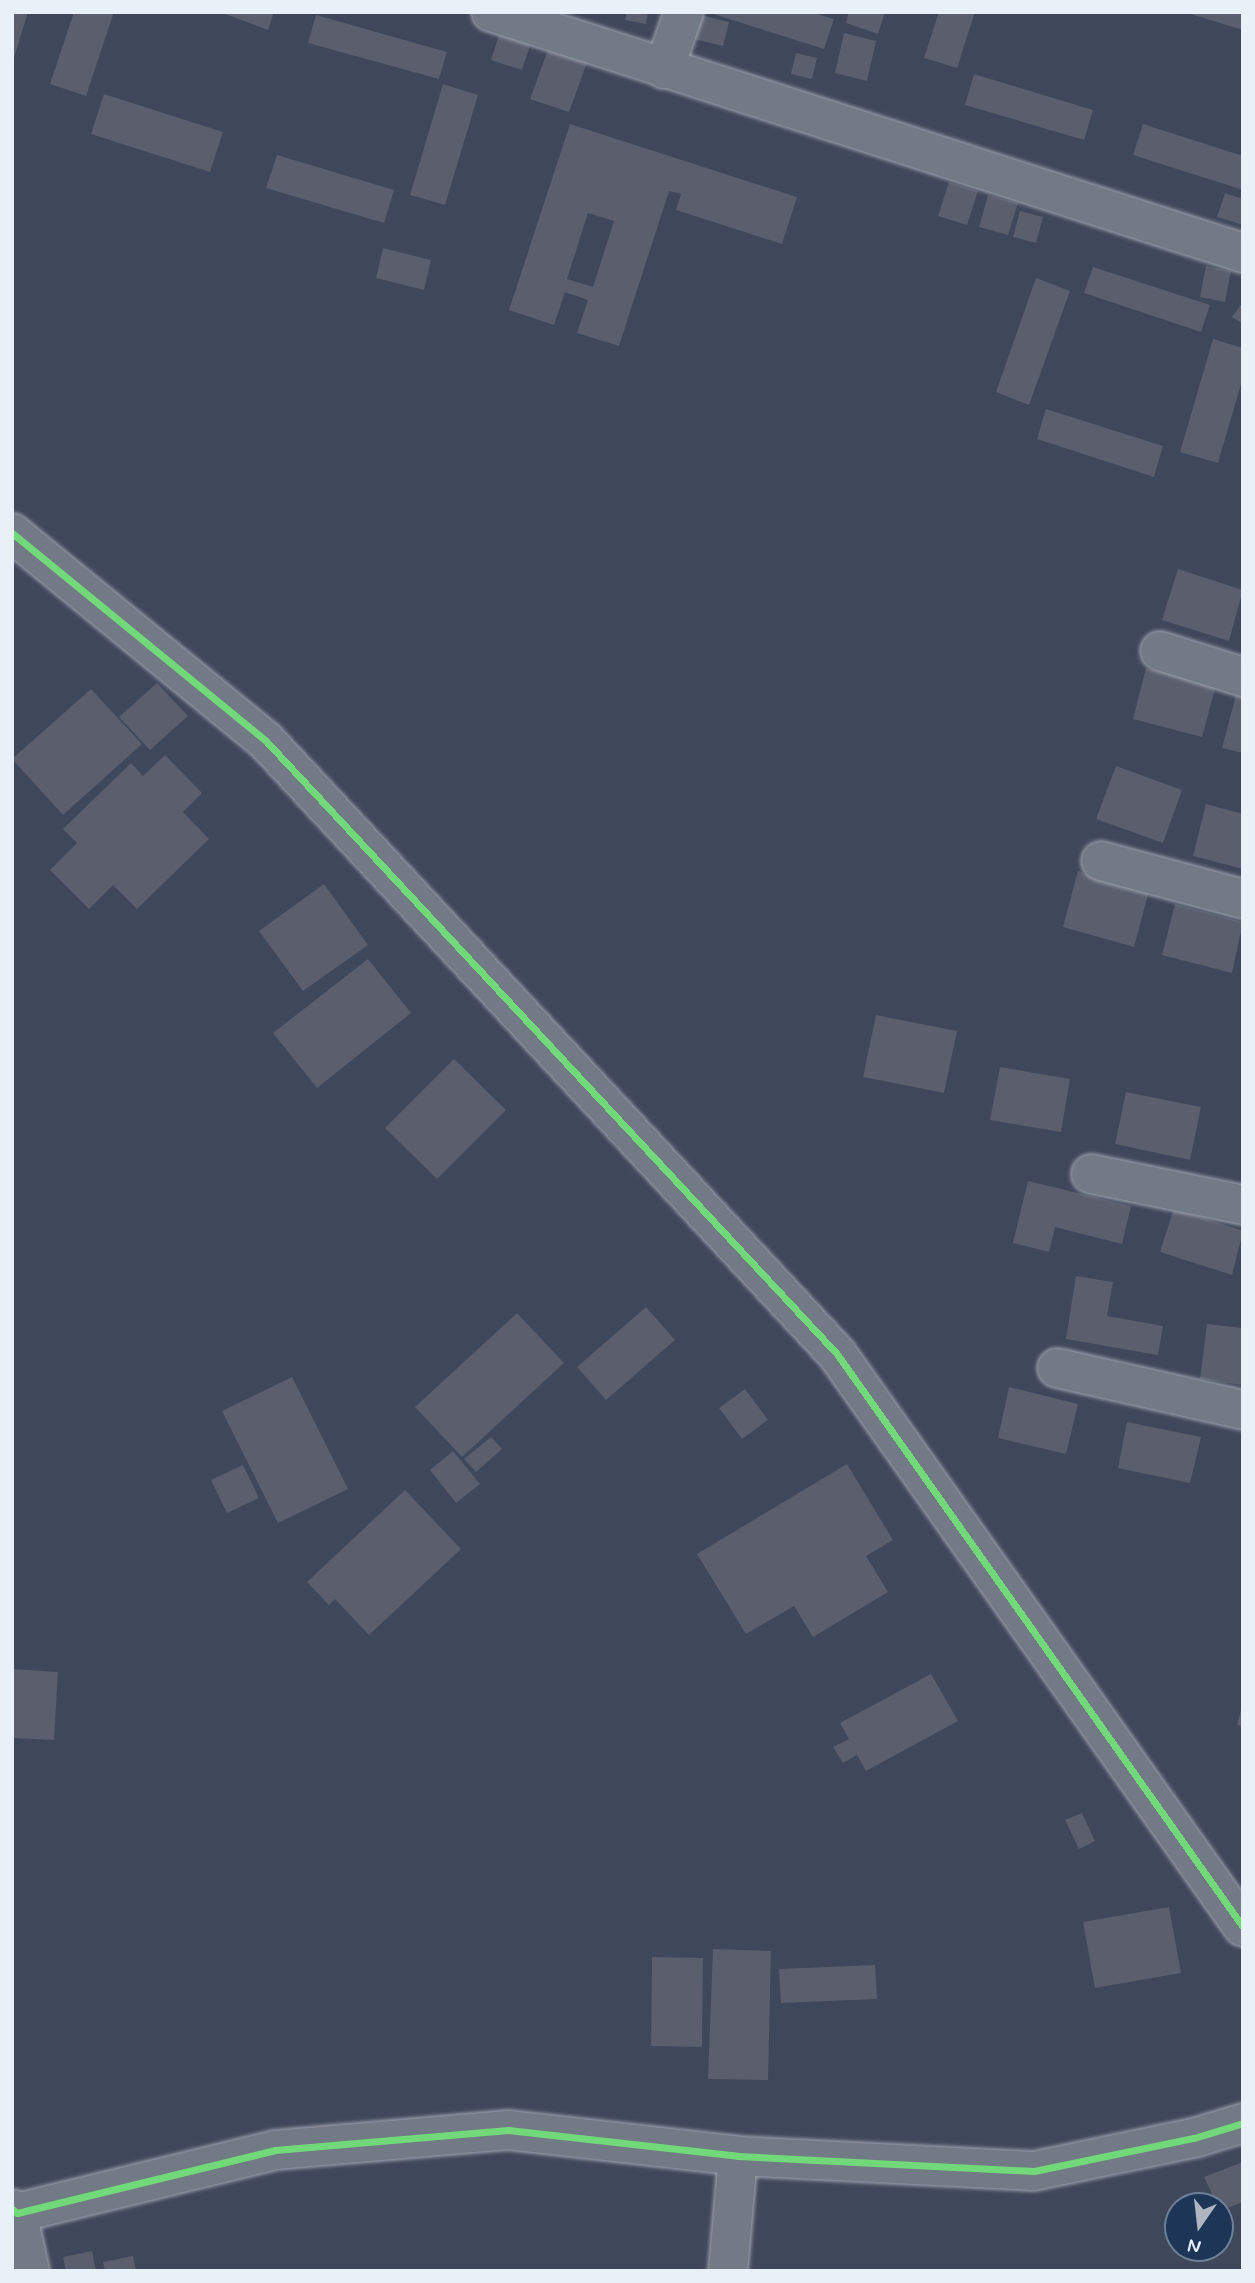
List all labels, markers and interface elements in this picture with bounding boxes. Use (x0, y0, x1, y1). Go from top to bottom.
north arrow (1164, 2192, 1234, 2262)
text: N (1185, 2232, 1203, 2260)

